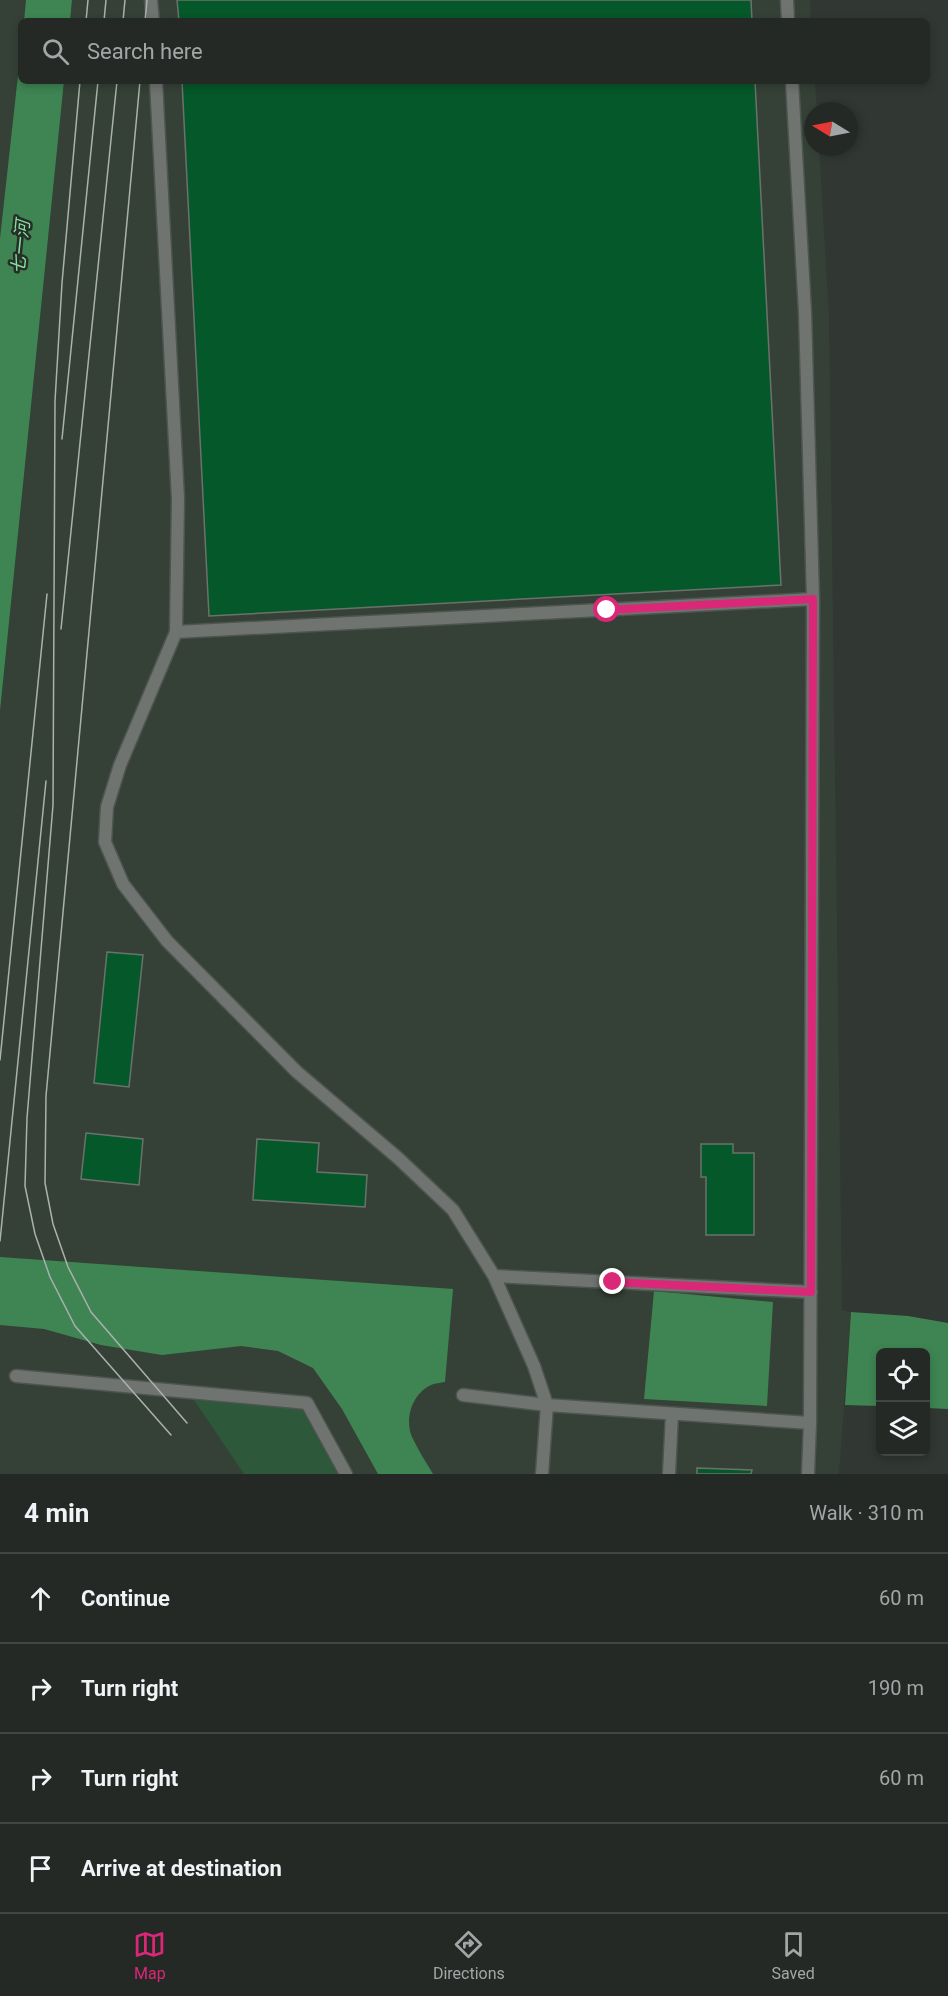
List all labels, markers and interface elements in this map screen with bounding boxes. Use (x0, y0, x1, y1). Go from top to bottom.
search box (18, 18, 930, 84)
icon: search (39, 35, 72, 68)
text: Search here (87, 39, 203, 64)
north arrow (804, 102, 858, 156)
water label: 七一河 (7, 216, 34, 275)
route start (593, 596, 619, 622)
route end (599, 1268, 625, 1294)
map controls (876, 1348, 930, 1456)
button: locate (876, 1348, 930, 1402)
button: layers (876, 1402, 930, 1456)
text: 4 min (24, 1498, 89, 1528)
text: Walk · 310 m (809, 1501, 924, 1525)
icon: ahead (24, 1582, 57, 1615)
text: Continue (81, 1586, 170, 1611)
text: 60 m (879, 1586, 924, 1610)
icon: right (24, 1672, 57, 1705)
text: Turn right (81, 1676, 178, 1701)
text: 190 m (868, 1676, 924, 1700)
icon: right (24, 1762, 57, 1795)
text: Turn right (81, 1766, 178, 1791)
text: 60 m (879, 1766, 924, 1790)
icon: arrive (24, 1852, 57, 1885)
text: Arrive at destination (81, 1856, 282, 1881)
tab: Map (133, 1928, 166, 1983)
tab: Directions (433, 1928, 505, 1983)
tab: Saved (771, 1928, 815, 1983)

